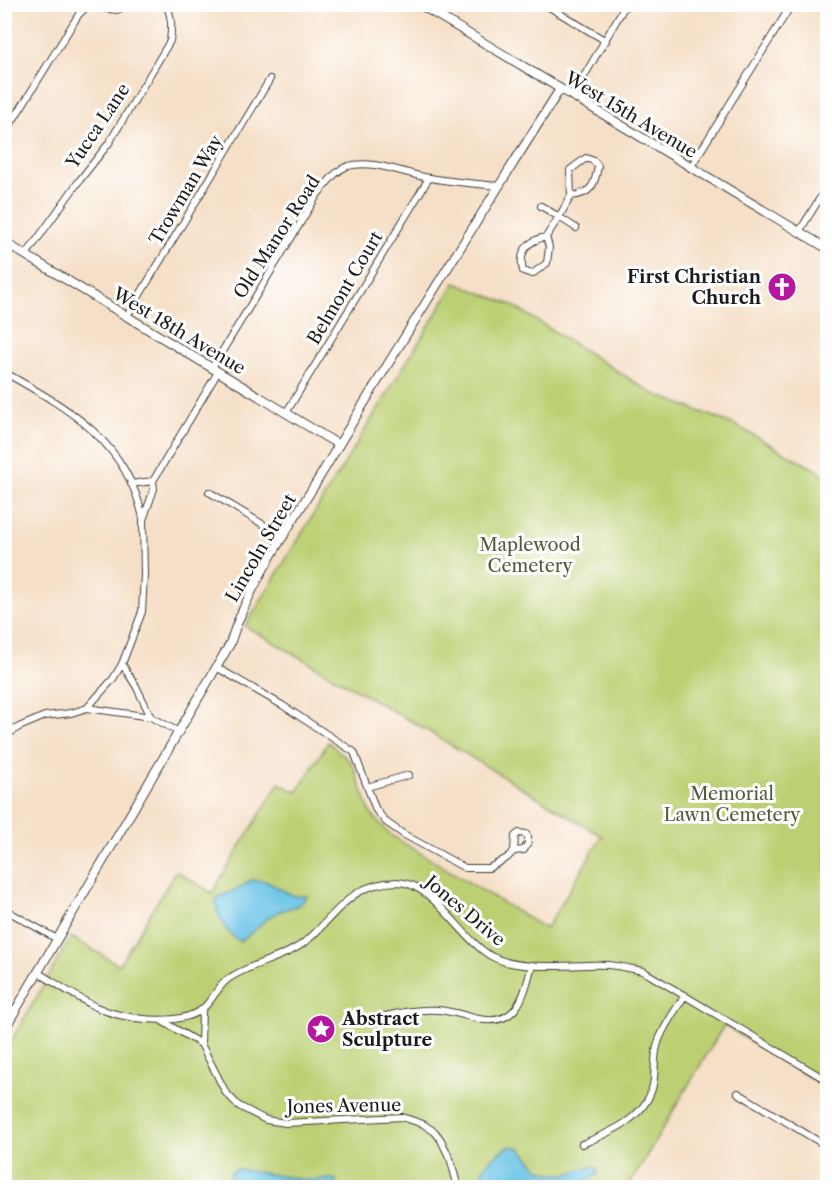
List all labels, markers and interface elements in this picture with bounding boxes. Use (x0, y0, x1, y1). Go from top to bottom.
street label: West 15th Avenue (560, 66, 701, 163)
street label: Yucca Lane (61, 79, 135, 174)
street label: Trowman Way (145, 130, 228, 249)
street label: Old Manor Road (229, 171, 325, 303)
street label: Belmont Court (303, 227, 388, 349)
place label: First Christian Church (627, 266, 762, 309)
church icon: First Christian Church (766, 271, 798, 303)
street label: West 18th Avenue (108, 282, 249, 379)
street label: Lincoln Street (221, 489, 301, 606)
park label: Maplewood Cemetery (479, 534, 581, 577)
park label: Memorial Lawn Cemetery (664, 783, 801, 826)
street label: Jones Drive (418, 869, 510, 951)
place label: Abstract Sculpture (341, 1008, 433, 1051)
place icon: Abstract Sculpture (305, 1013, 337, 1045)
street label: Jones Avenue (284, 1094, 401, 1118)

